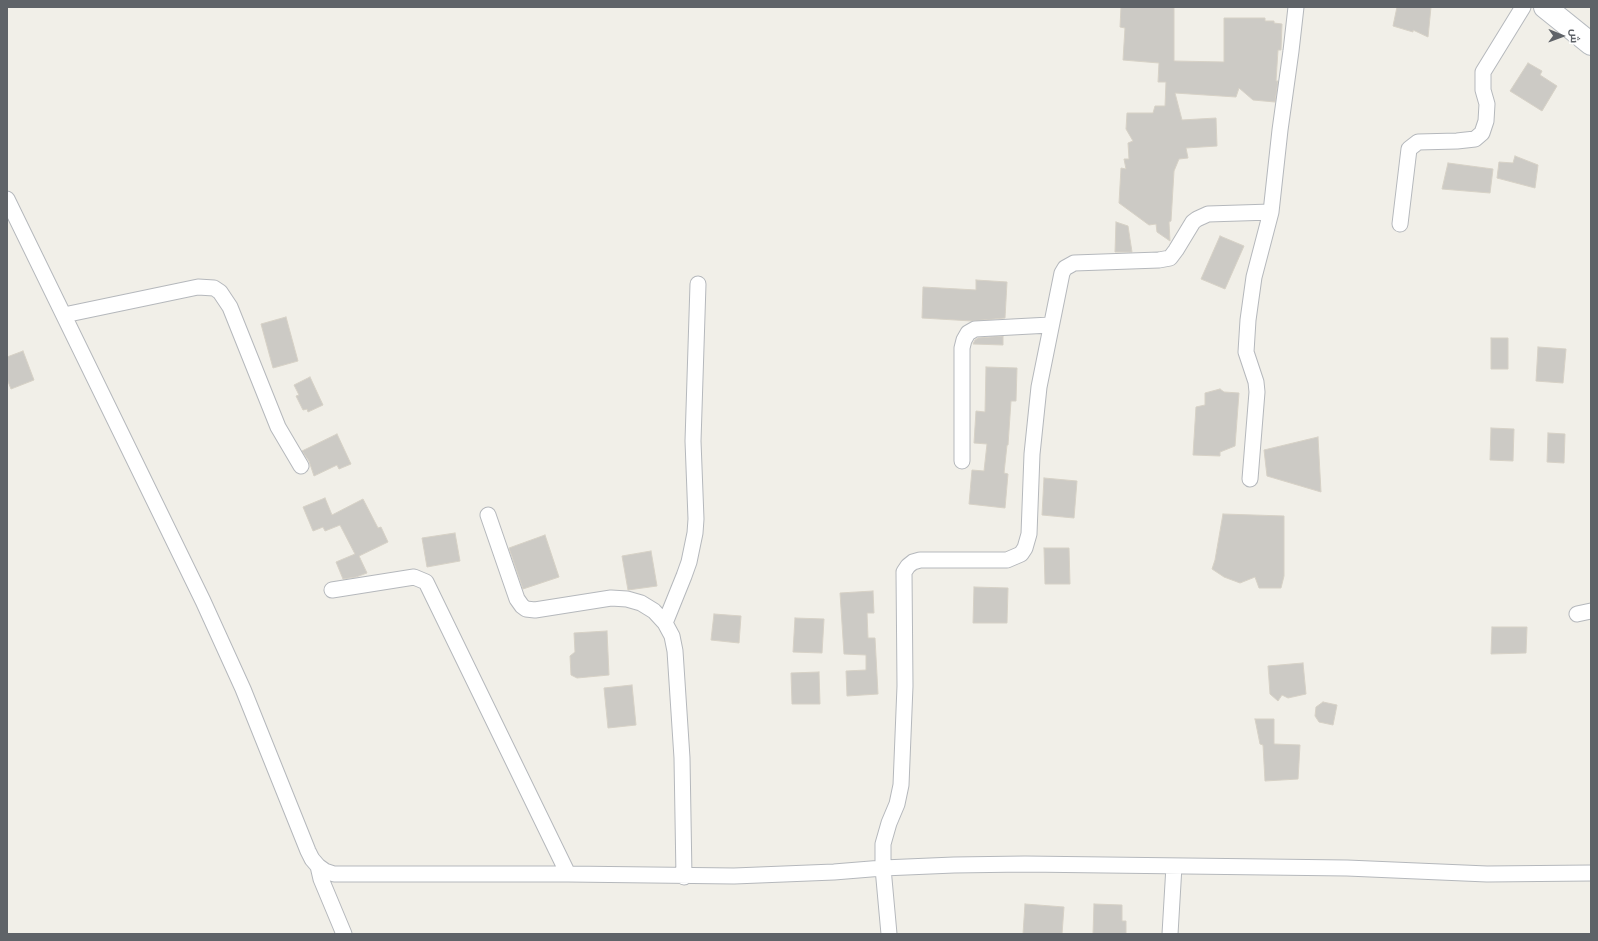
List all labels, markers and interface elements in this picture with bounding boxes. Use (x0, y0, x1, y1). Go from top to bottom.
north arrow (1542, 16, 1582, 56)
text: ش (1568, 29, 1581, 43)

